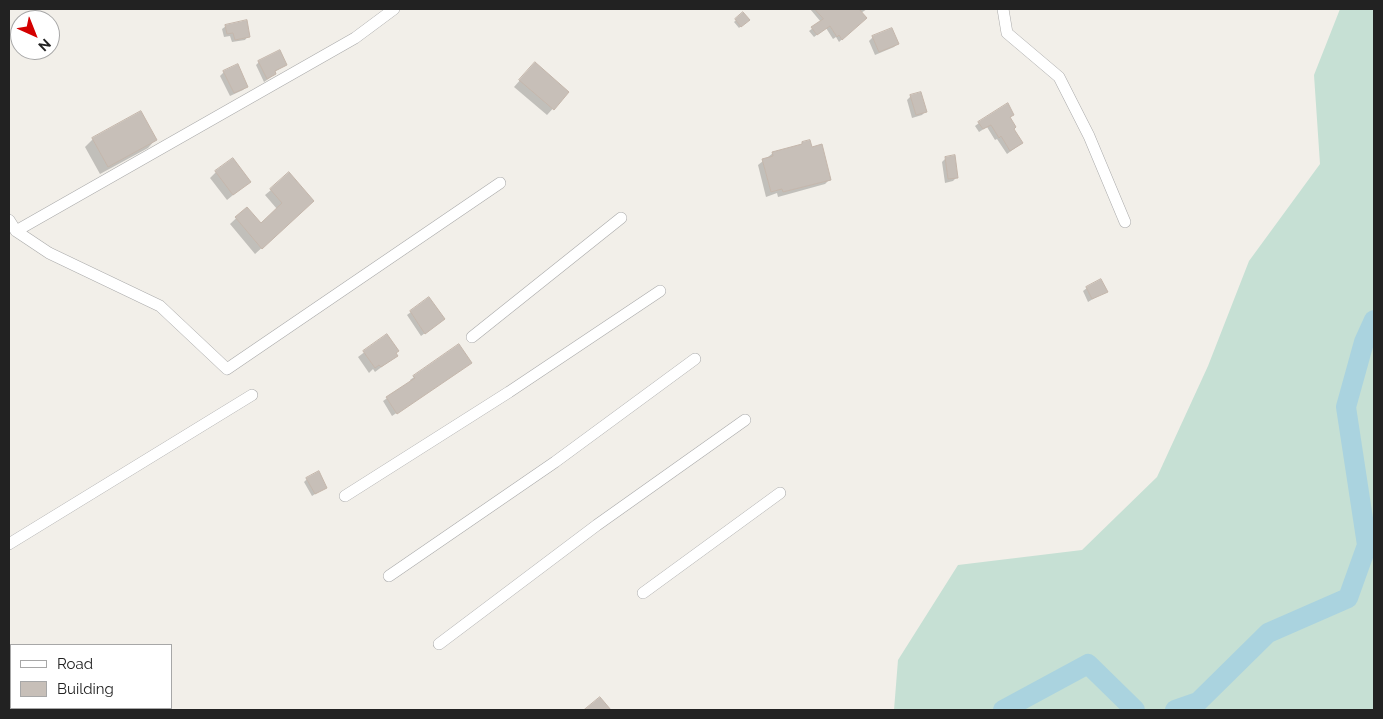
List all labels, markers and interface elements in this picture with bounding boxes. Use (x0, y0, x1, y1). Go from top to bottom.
north arrow (10, 10, 60, 60)
text: N (35, 36, 54, 55)
legend (10, 644, 172, 709)
text: Road (57, 655, 93, 673)
text: Building (57, 680, 114, 698)

